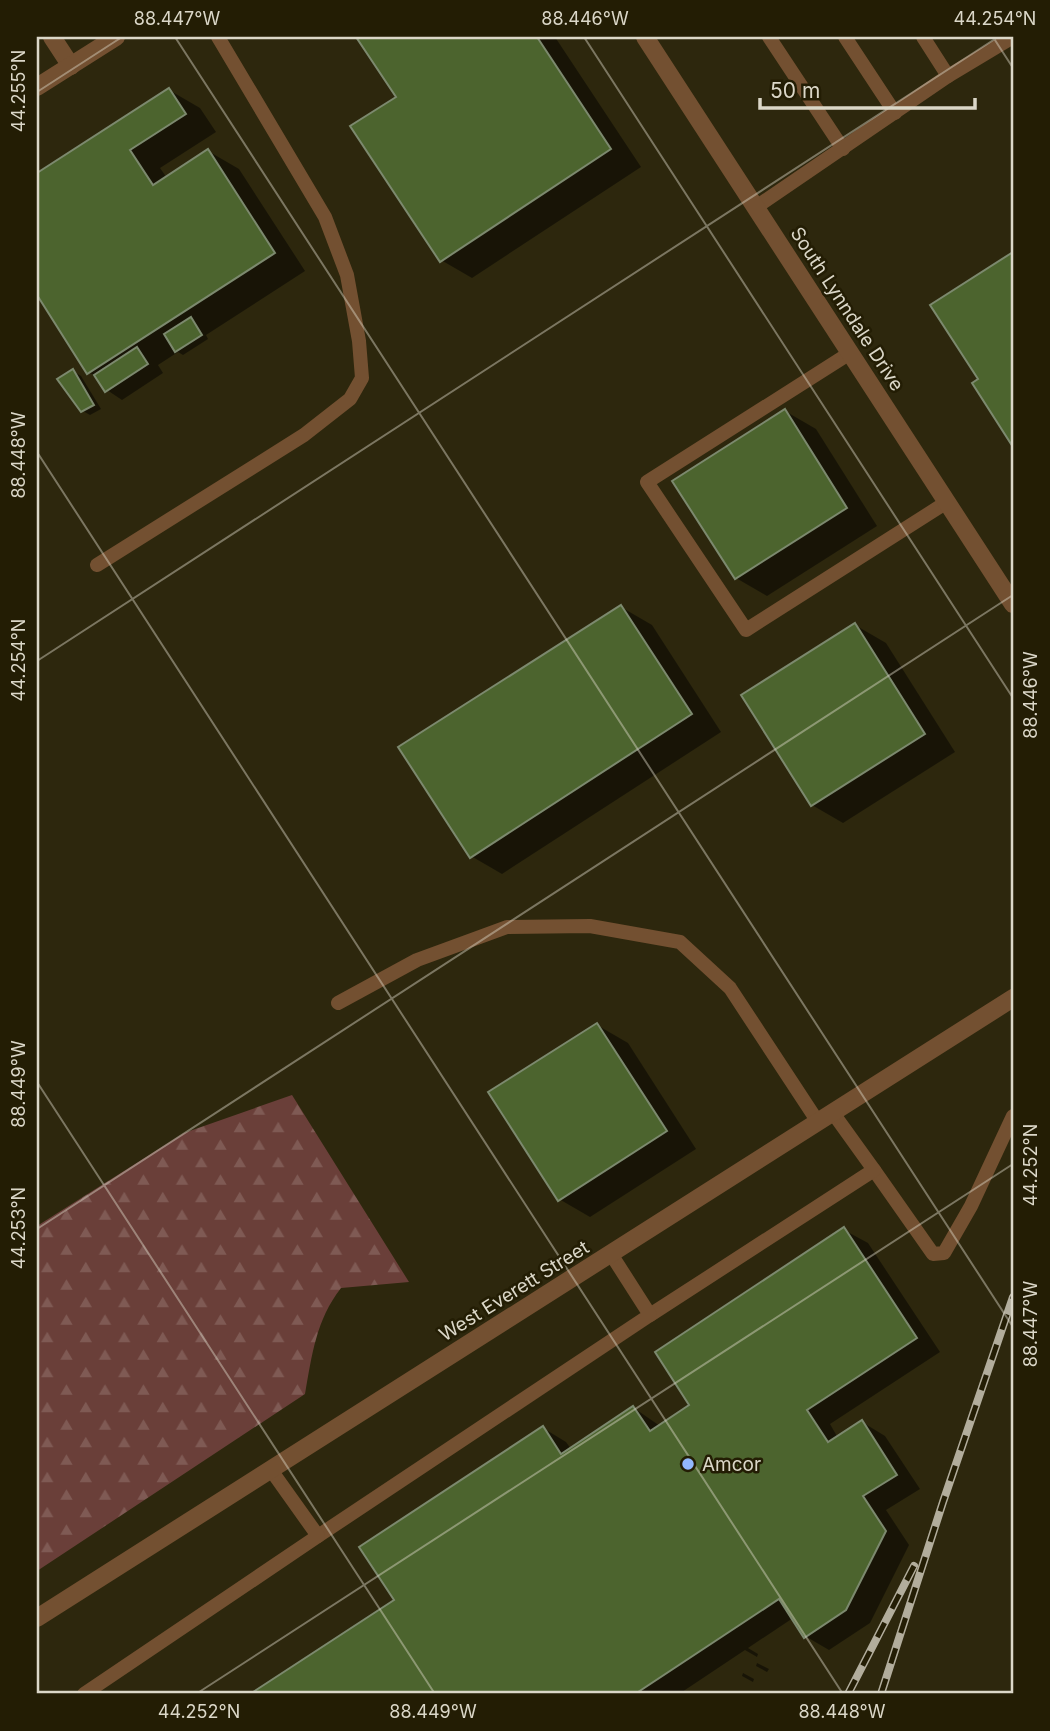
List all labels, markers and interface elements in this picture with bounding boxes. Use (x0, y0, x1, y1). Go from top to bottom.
text: 88.447°W (134, 8, 220, 29)
text: 88.446°W (541, 8, 629, 29)
text: 44.254°N (954, 8, 1036, 29)
text: 44.255°N (8, 50, 29, 132)
scale bar (760, 66, 975, 110)
text: 50 m (770, 78, 820, 103)
street label: South Lynndale Drive (785, 223, 909, 395)
text: 88.448°W (8, 411, 29, 499)
text: 44.254°N (8, 619, 29, 701)
text: 88.446°W (1020, 651, 1041, 739)
text: 88.449°W (8, 1040, 29, 1128)
text: 44.252°N (1020, 1124, 1041, 1206)
text: 44.253°N (8, 1187, 29, 1269)
street label: West Everett Street (435, 1236, 593, 1346)
text: 88.447°W (1020, 1281, 1041, 1367)
place label: Amcor (702, 1453, 761, 1476)
marker: Amcor (680, 1456, 696, 1472)
text: 44.252°N (158, 1701, 240, 1722)
text: 88.449°W (389, 1701, 477, 1722)
text: 88.448°W (798, 1701, 886, 1722)

